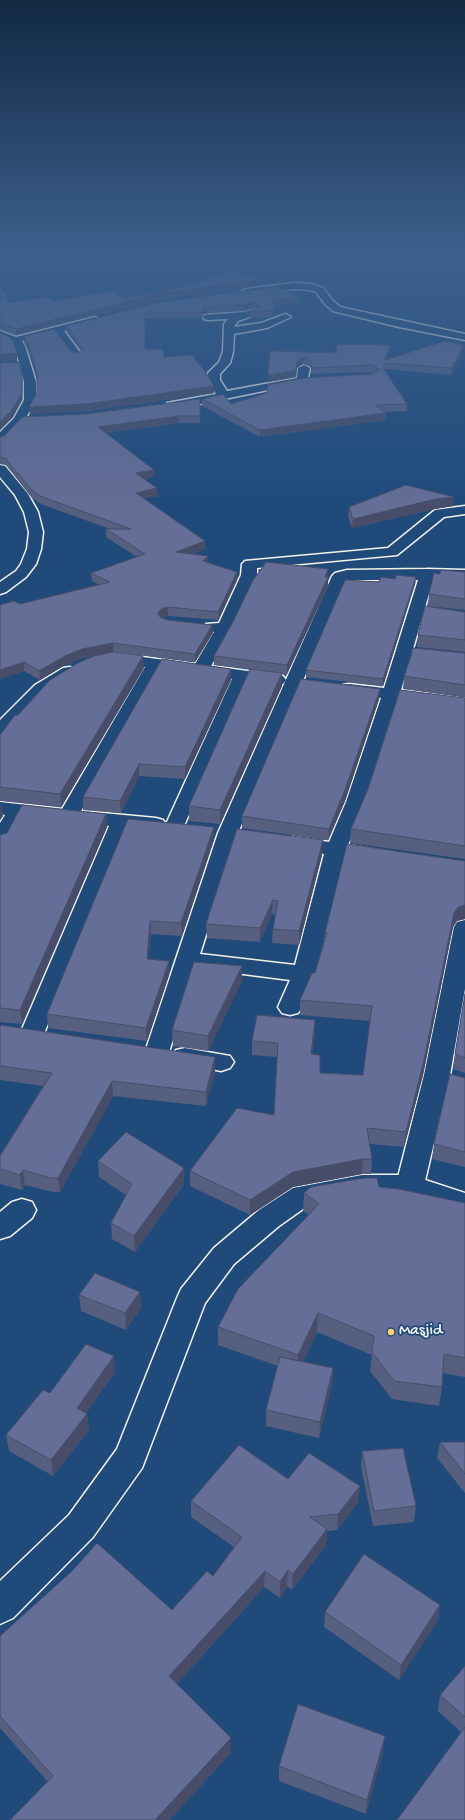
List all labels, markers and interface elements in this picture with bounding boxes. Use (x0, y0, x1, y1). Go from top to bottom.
place label: Masjid (399, 1322, 442, 1342)
marker: Masjid (386, 1327, 396, 1337)

